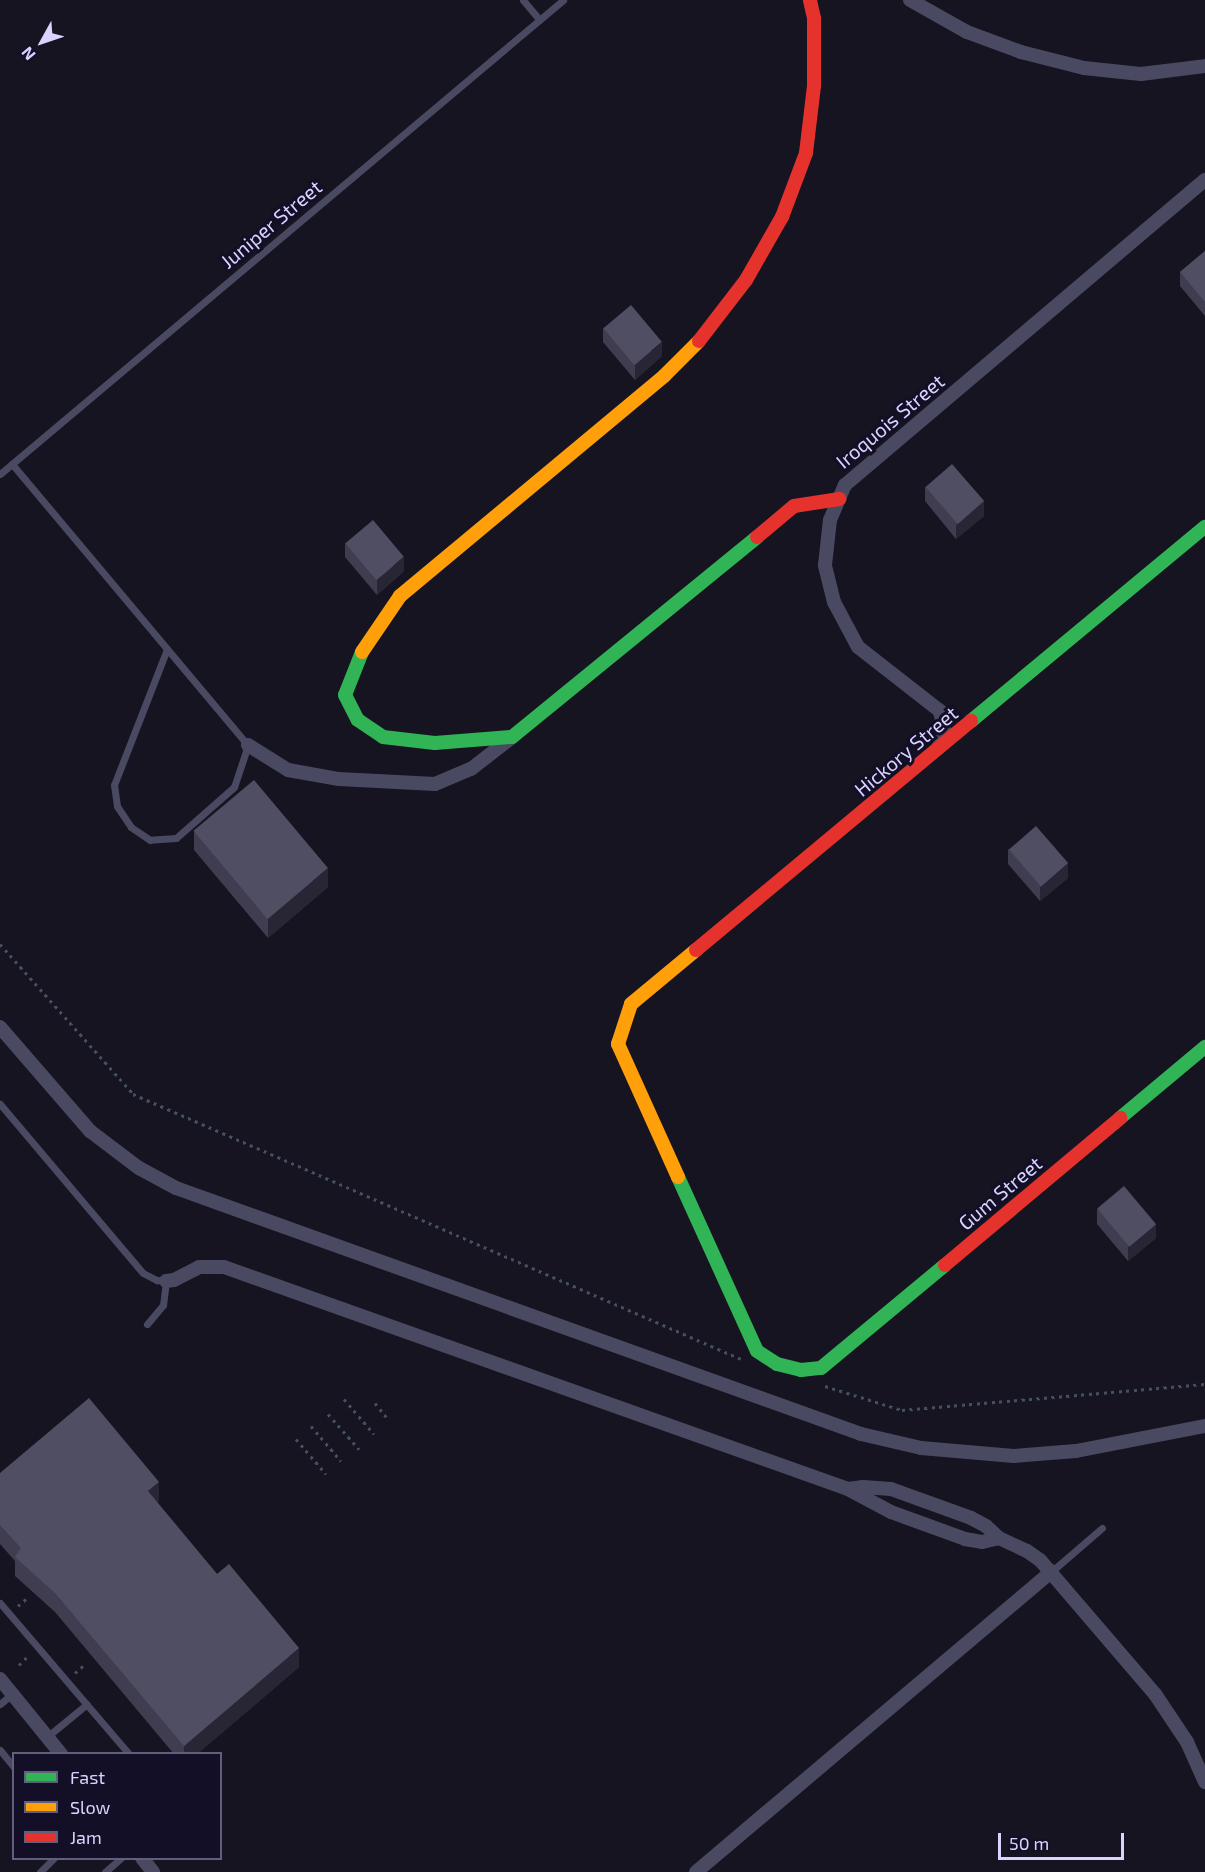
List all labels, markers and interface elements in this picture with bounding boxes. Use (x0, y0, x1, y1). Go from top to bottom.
north arrow (12, 12, 72, 72)
text: N (17, 43, 39, 64)
street label: Juniper Street (215, 175, 327, 273)
street label: Iroquois Street (831, 369, 949, 473)
street label: Hickory Street (849, 701, 963, 801)
street label: Gum Street (953, 1151, 1047, 1235)
legend (12, 1752, 222, 1860)
text: Fast (70, 1766, 105, 1788)
text: Slow (70, 1796, 110, 1818)
scale bar (1001, 1821, 1127, 1859)
text: Jam (70, 1826, 102, 1848)
text: 50 m (1009, 1832, 1049, 1854)

